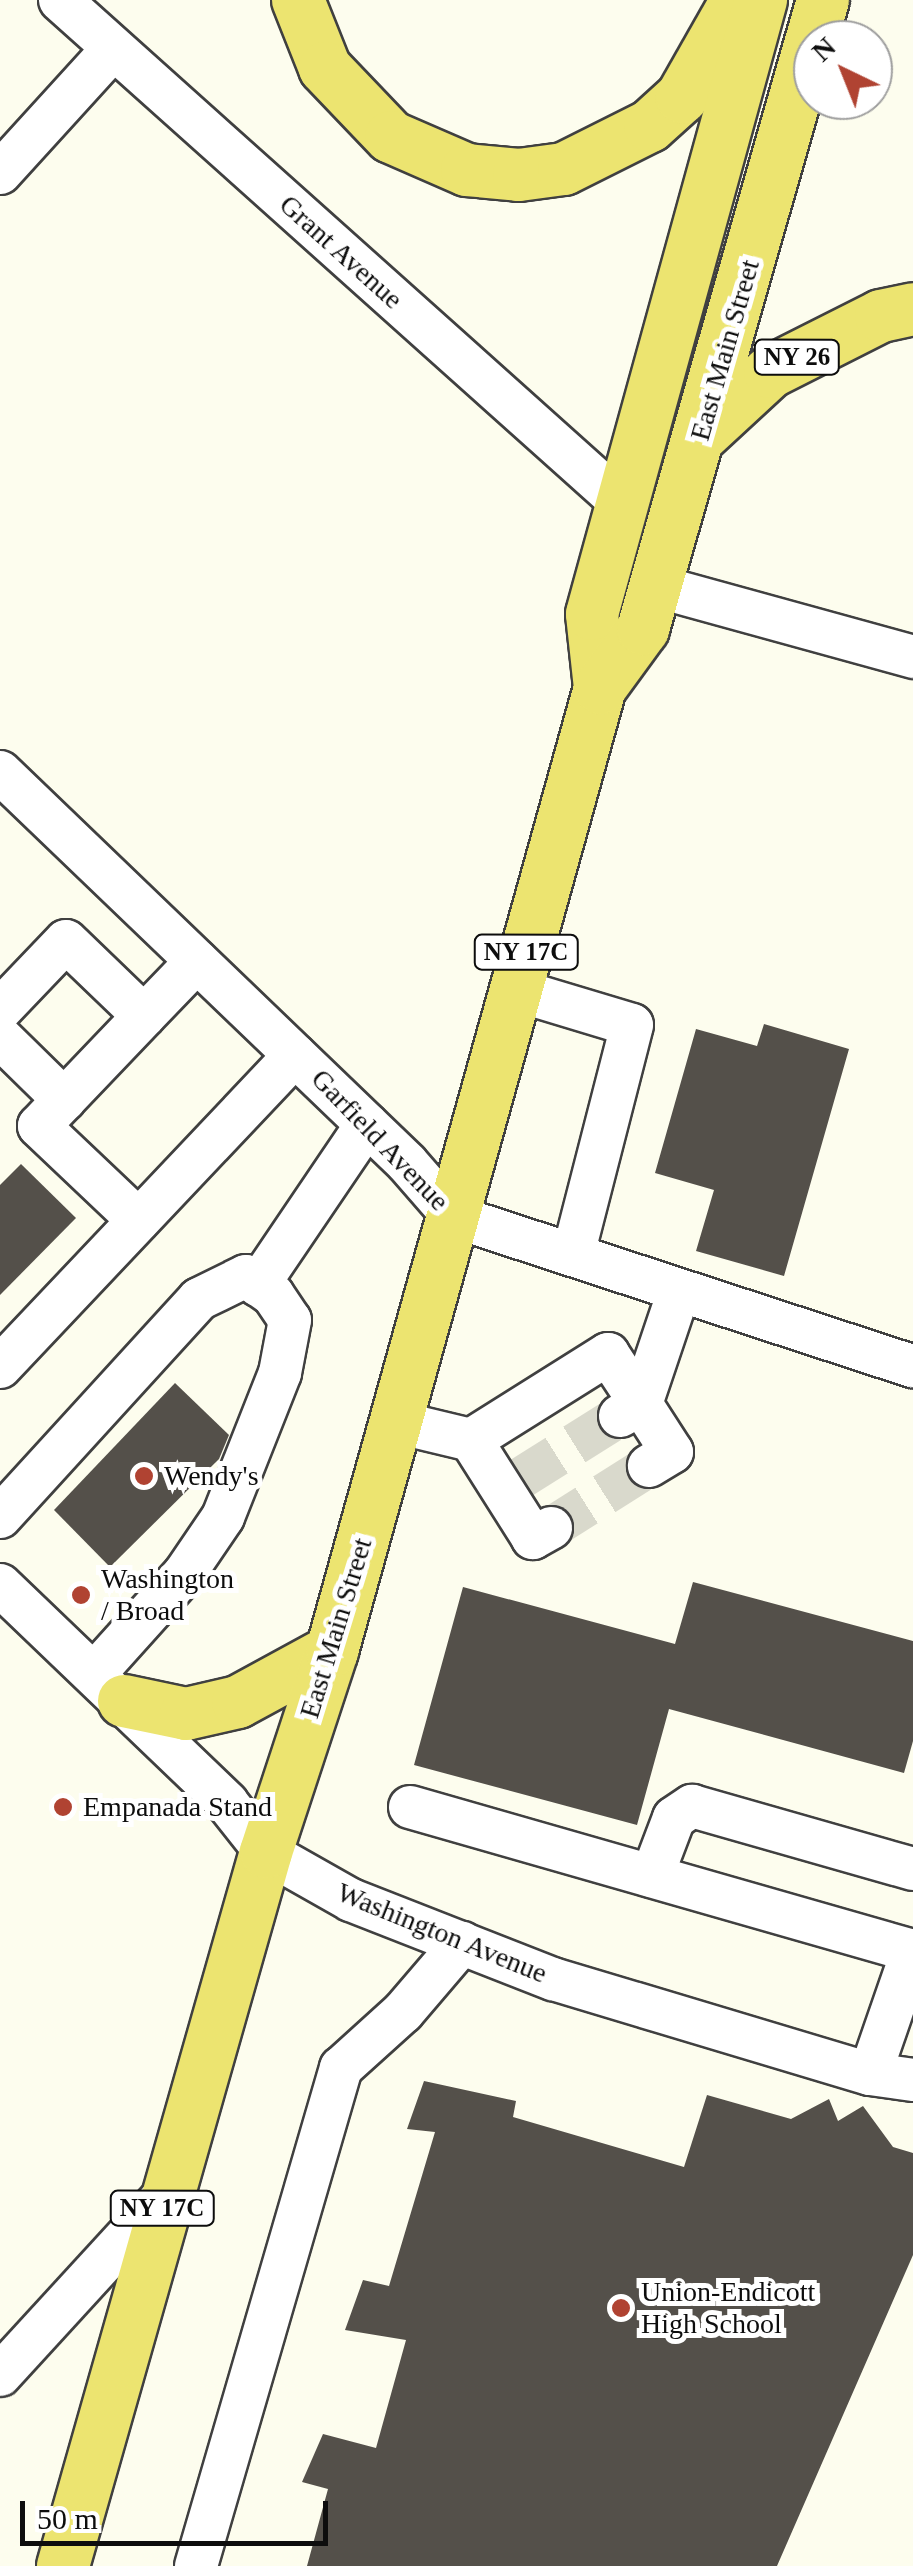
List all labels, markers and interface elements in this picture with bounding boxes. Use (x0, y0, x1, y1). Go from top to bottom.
north arrow (793, 20, 893, 120)
text: N (806, 31, 842, 67)
street label: Grant Avenue (272, 187, 410, 317)
street label: East Main Street (683, 256, 767, 444)
road number: NY 26 (752, 337, 842, 377)
road number: NY 17C (471, 932, 581, 972)
street label: Garfield Avenue (304, 1062, 456, 1218)
place label: Wendy's (164, 1459, 259, 1493)
marker: Wendy's (133, 1465, 155, 1487)
street label: East Main Street (293, 1534, 379, 1722)
place label: Washington / Broad (101, 1562, 234, 1628)
marker: Washington / Broad (70, 1584, 92, 1606)
place label: Empanada Stand (83, 1790, 272, 1824)
marker: Empanada Stand (52, 1796, 74, 1818)
street label: Washington Avenue (331, 1875, 553, 1991)
road number: NY 17C (107, 2188, 217, 2228)
place label: Union-Endicott High School (641, 2275, 815, 2341)
marker: Union-Endicott High School (610, 2297, 632, 2319)
scale bar (25, 2481, 332, 2543)
text: 50 m (37, 2502, 98, 2535)

